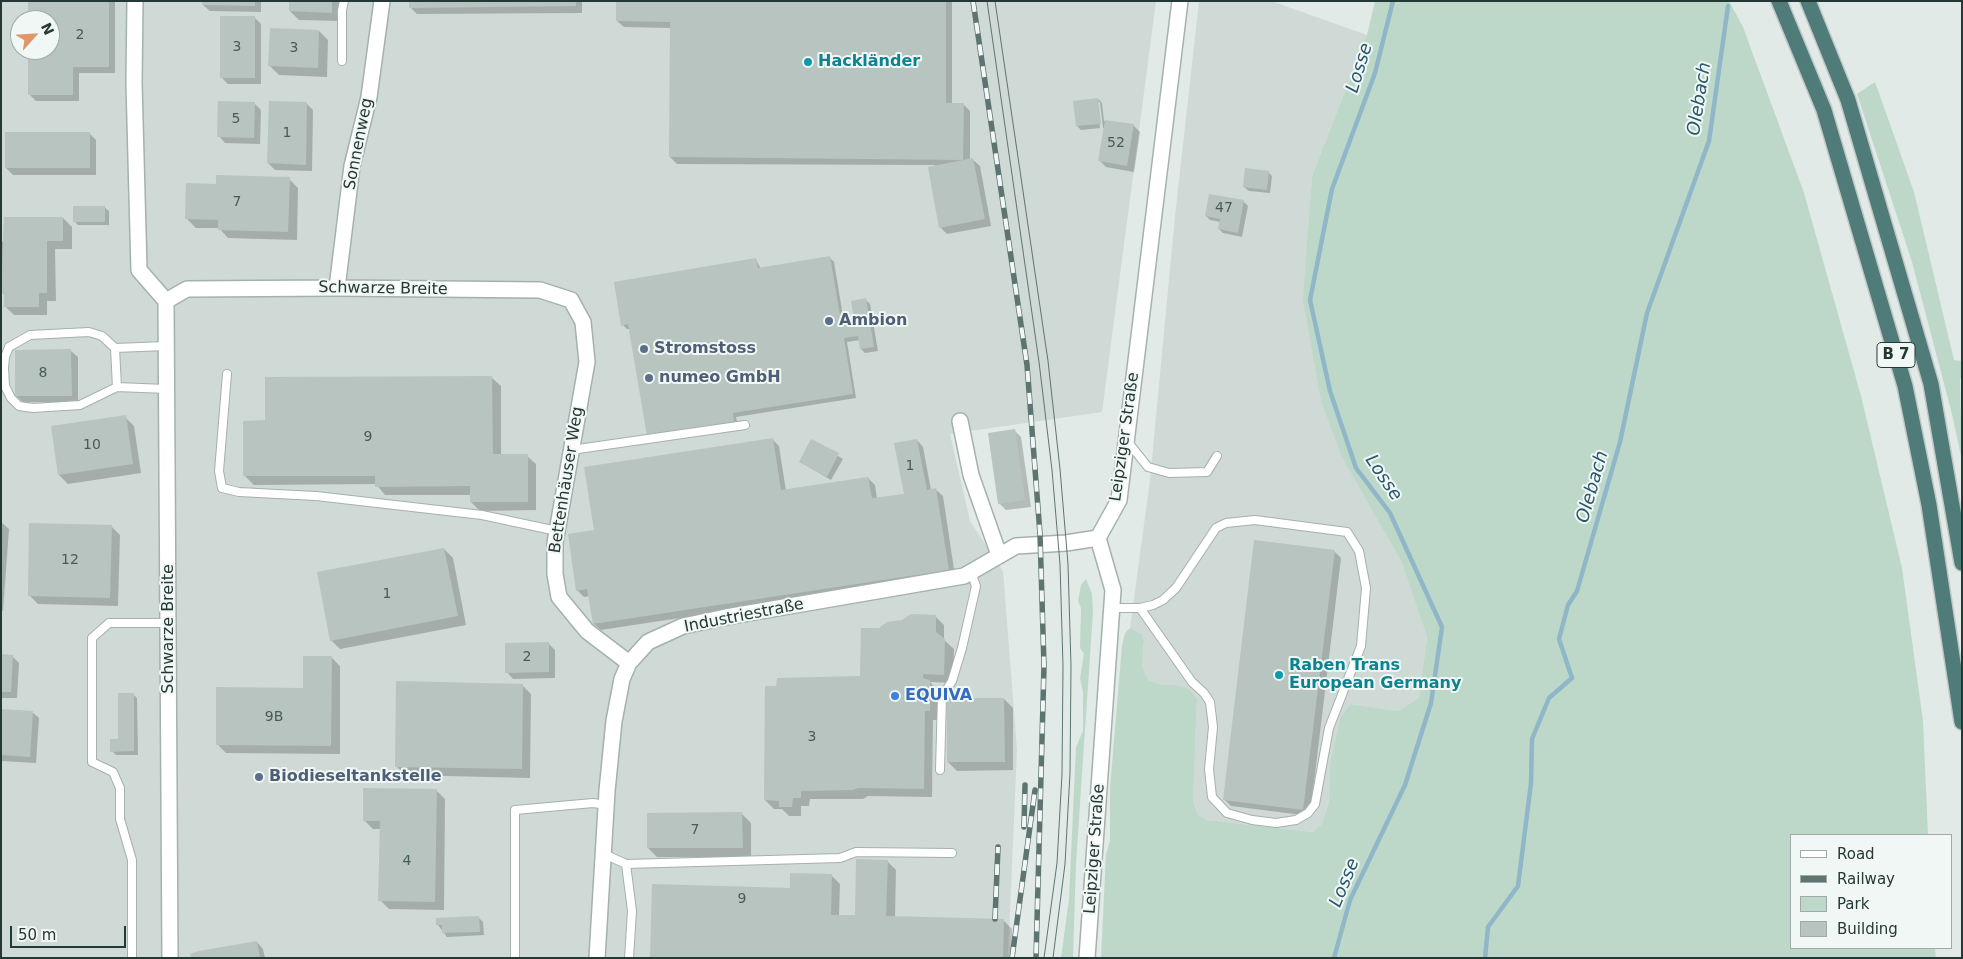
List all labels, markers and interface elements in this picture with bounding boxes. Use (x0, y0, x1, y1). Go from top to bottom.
north arrow (10, 10, 60, 60)
text: N (38, 20, 57, 38)
house number: 2 (76, 27, 84, 43)
house number: 3 (233, 39, 241, 55)
house number: 3 (290, 40, 298, 56)
water label: Losse (1342, 41, 1378, 95)
place label: Hackländer (818, 52, 920, 72)
marker: Hackländer (802, 56, 814, 68)
water label: Olebach (1684, 61, 1716, 137)
street label: Sonnenweg (341, 96, 377, 192)
house number: 5 (232, 111, 240, 127)
house number: 1 (283, 125, 291, 141)
house number: 52 (1107, 135, 1125, 151)
house number: 7 (233, 194, 241, 210)
house number: 47 (1215, 200, 1233, 216)
street label: Schwarze Breite (318, 278, 448, 300)
place label: Ambion (839, 311, 907, 331)
marker: Ambion (823, 315, 835, 327)
place label: Stromstoss (654, 339, 756, 359)
road number: B 7 (1877, 342, 1915, 368)
marker: Stromstoss (638, 343, 650, 355)
house number: 8 (39, 365, 47, 381)
place label: numeo GmbH (659, 368, 781, 388)
street label: Leipziger Straße (1106, 371, 1144, 503)
marker: numeo GmbH (643, 372, 655, 384)
street label: Bettenhäuser Weg (546, 405, 588, 555)
house number: 9 (364, 429, 372, 445)
house number: 10 (83, 437, 101, 453)
water label: Olebach (1572, 448, 1614, 526)
water label: Losse (1360, 451, 1406, 505)
house number: 1 (906, 458, 914, 474)
house number: 12 (61, 552, 79, 568)
street label: Schwarze Breite (159, 564, 179, 694)
house number: 1 (383, 586, 391, 602)
street label: Industriestraße (683, 595, 805, 637)
house number: 2 (523, 649, 531, 665)
place label: Raben Trans European Germany (1289, 656, 1461, 694)
marker: Raben Trans European Germany (1273, 669, 1285, 681)
place label: EQUIVA (905, 686, 972, 706)
marker: EQUIVA (889, 690, 901, 702)
house number: 9B (265, 709, 283, 725)
house number: 3 (808, 729, 816, 745)
place label: Biodieseltankstelle (269, 767, 442, 787)
marker: Biodieseltankstelle (253, 771, 265, 783)
street label: Leipziger Straße (1081, 783, 1109, 915)
house number: 7 (691, 822, 699, 838)
legend (1790, 834, 1953, 949)
text: Road (1837, 845, 1875, 863)
house number: 4 (403, 853, 411, 869)
water label: Losse (1325, 855, 1365, 911)
text: Railway (1837, 870, 1895, 888)
house number: 9 (738, 891, 746, 907)
text: Park (1837, 895, 1869, 913)
scale bar (12, 916, 129, 948)
text: Building (1837, 920, 1898, 938)
text: 50 m (18, 926, 56, 944)

